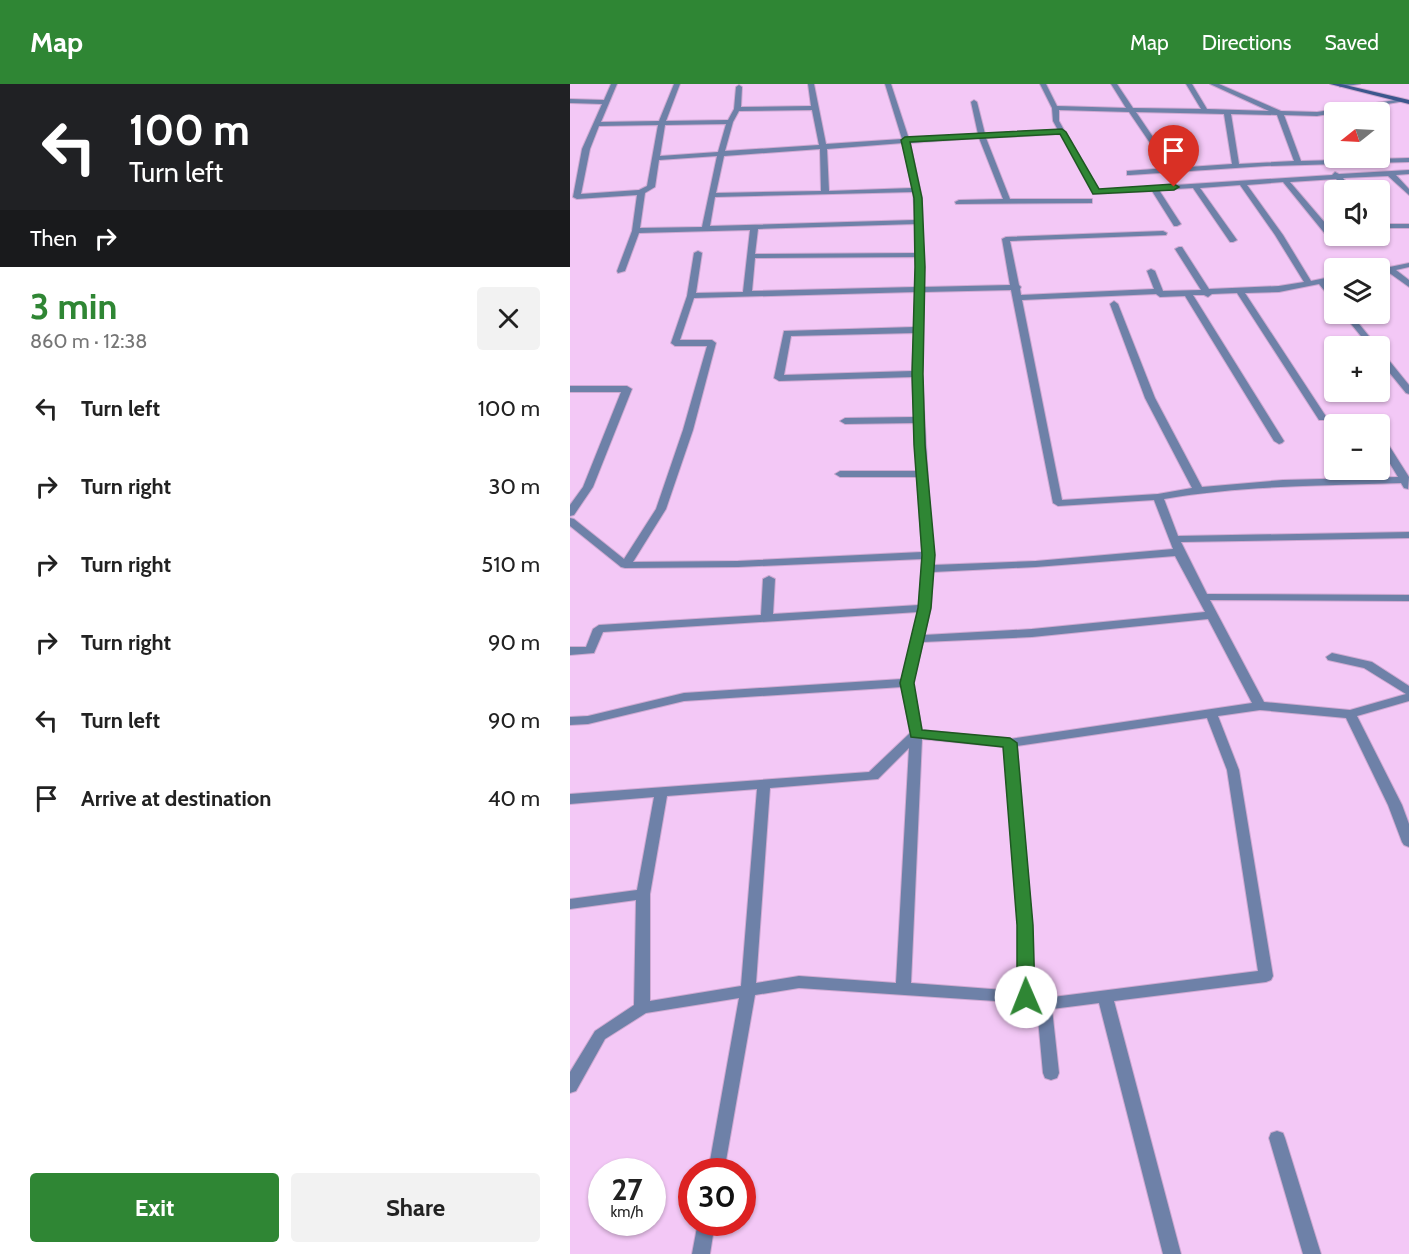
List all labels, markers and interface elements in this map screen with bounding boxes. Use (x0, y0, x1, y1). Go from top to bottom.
text: Map (30, 25, 83, 59)
text: Map (1130, 30, 1169, 55)
text: Directions (1202, 30, 1291, 55)
text: Saved (1324, 30, 1379, 55)
north arrow (1324, 102, 1390, 168)
map controls (1324, 102, 1390, 480)
text: 100 m (129, 104, 250, 156)
icon: left (30, 108, 108, 186)
pin (1148, 125, 1199, 187)
icon: arrive (1157, 134, 1190, 167)
text: Turn left (129, 156, 223, 189)
button: sound (1324, 180, 1390, 246)
icon: right (89, 222, 122, 255)
text: Then (30, 225, 77, 252)
button: layers (1324, 258, 1390, 324)
text: 3 min (30, 284, 117, 328)
button: close (477, 287, 540, 350)
text: 860 m · 12:38 (30, 329, 147, 353)
button: + (1324, 336, 1390, 402)
icon: left (30, 392, 63, 425)
text: Turn left (81, 395, 160, 422)
text: 100 m (478, 395, 540, 422)
button: − (1324, 414, 1390, 480)
icon: right (30, 470, 63, 503)
text: Turn right (81, 473, 171, 500)
text: 30 m (488, 473, 540, 500)
icon: right (30, 548, 63, 581)
text: Turn right (81, 551, 171, 578)
text: 510 m (481, 551, 540, 578)
icon: right (30, 626, 63, 659)
text: Turn right (81, 629, 171, 656)
text: 90 m (488, 629, 540, 656)
icon: left (30, 704, 63, 737)
text: Turn left (81, 707, 160, 734)
text: 90 m (488, 707, 540, 734)
icon: arrive (30, 782, 63, 815)
text: Arrive at destination (81, 785, 271, 812)
text: 40 m (488, 785, 540, 812)
position arrow (994, 965, 1058, 1029)
speed limit sign: 30 (678, 1158, 756, 1236)
text: 27 (611, 1171, 643, 1208)
button: Exit (30, 1173, 279, 1242)
button: Share (291, 1173, 540, 1242)
text: km/h (611, 1203, 643, 1221)

